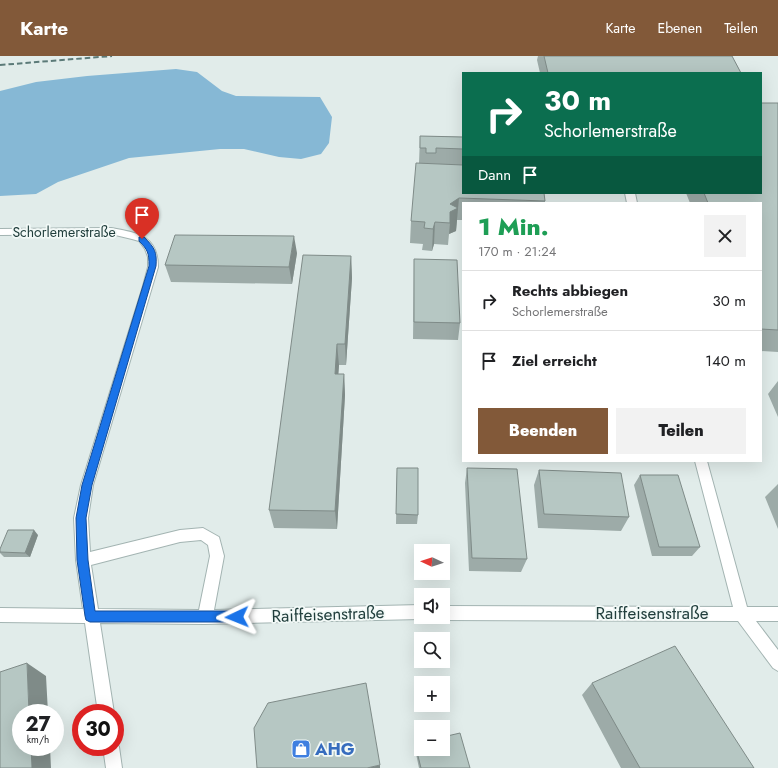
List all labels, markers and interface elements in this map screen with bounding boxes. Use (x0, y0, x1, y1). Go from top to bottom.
text: Karte (20, 15, 68, 42)
text: Karte (605, 18, 635, 38)
text: Ebenen (657, 18, 702, 38)
text: Teilen (724, 18, 758, 38)
text: 30 m (544, 80, 611, 121)
icon: right (478, 88, 530, 140)
text: Schorlemerstraße (544, 118, 677, 144)
text: Dann (478, 164, 511, 186)
icon: arrive (519, 164, 541, 186)
pin (125, 198, 159, 239)
icon: arrive (131, 204, 153, 226)
text: 1 Min. (478, 209, 549, 244)
button: close (704, 215, 746, 257)
street label: Schorlemerstraße (12, 222, 116, 242)
text: 170 m · 21:24 (478, 242, 556, 261)
text: Rechts abbiegen (512, 280, 628, 302)
icon: right (478, 290, 500, 312)
text: 30 m (713, 290, 746, 312)
text: Schorlemerstraße (512, 302, 608, 321)
icon: arrive (478, 350, 500, 372)
text: Ziel erreicht (512, 350, 597, 372)
text: 140 m (705, 350, 746, 372)
button: Beenden (478, 408, 608, 454)
button: Teilen (616, 408, 746, 454)
north arrow (414, 544, 450, 580)
map controls (414, 544, 450, 756)
button: sound (414, 588, 450, 624)
position arrow (216, 596, 258, 638)
street label: Raiffeisenstraße (271, 600, 385, 628)
street label: Raiffeisenstraße (596, 601, 709, 625)
button: search (414, 632, 450, 668)
button: + (414, 676, 450, 712)
speed limit sign: 30 (72, 704, 124, 756)
text: 27 (25, 710, 51, 739)
button: − (414, 720, 450, 756)
text: km/h (27, 732, 49, 747)
place label: AHG (314, 737, 355, 761)
shop icon: AHG (290, 738, 312, 760)

